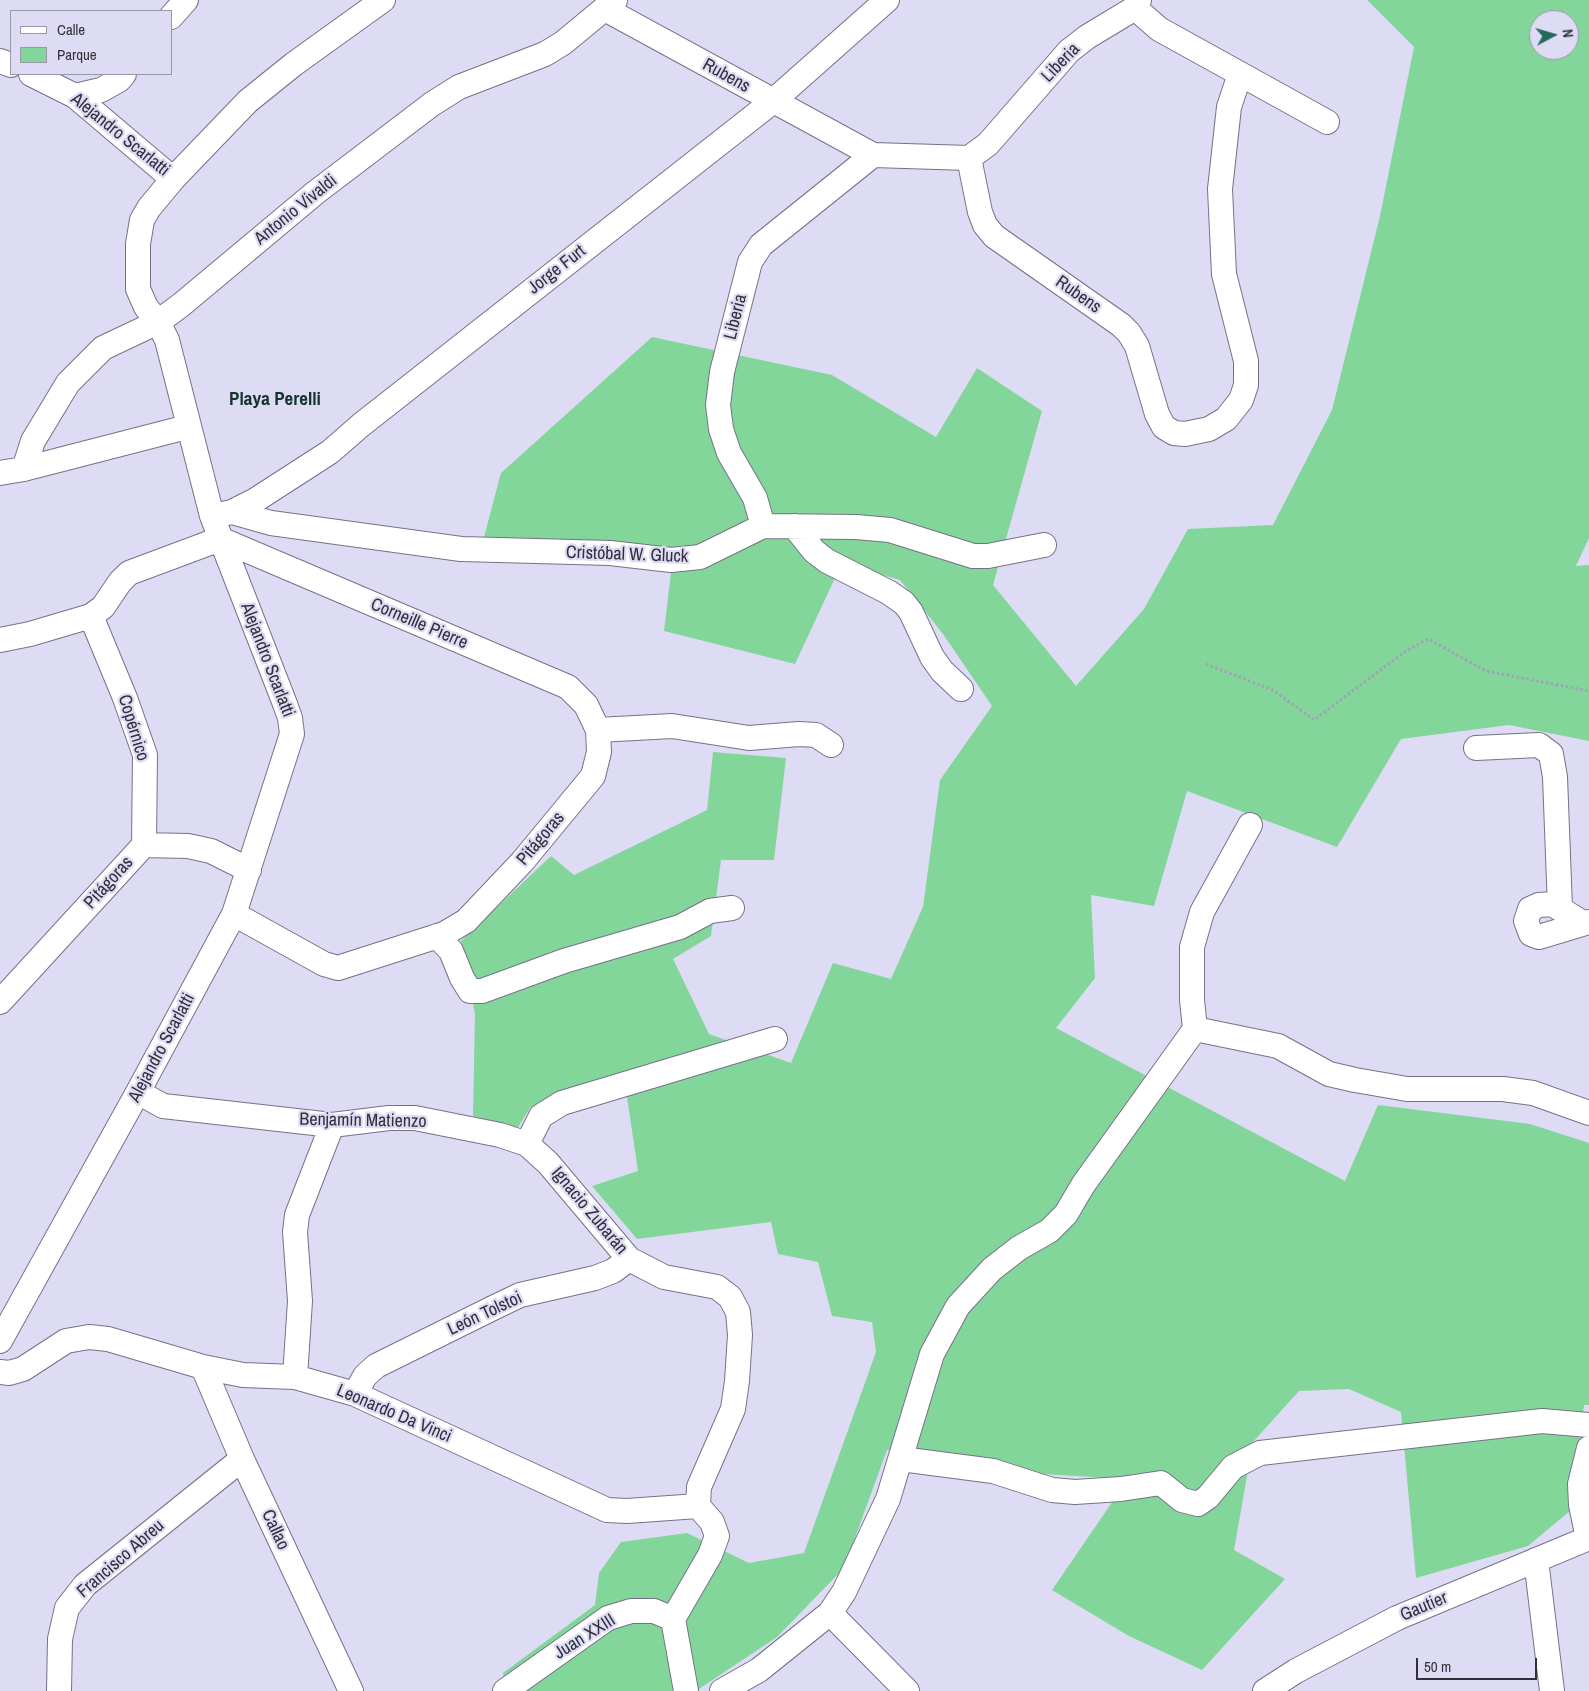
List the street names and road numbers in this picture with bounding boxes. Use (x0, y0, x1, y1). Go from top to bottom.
street label: Liberia (1037, 39, 1085, 87)
street label: Rubens (699, 54, 753, 98)
street label: Alejandro Scarlatti (66, 89, 174, 181)
street label: Antonio Vivaldi (250, 170, 342, 250)
street label: Jorge Furt (524, 241, 590, 299)
street label: Rubens (1051, 272, 1105, 318)
street label: Liberia (720, 292, 752, 342)
street label: Cristóbal W. Gluck (566, 542, 688, 568)
street label: Corneille Pierre (367, 594, 471, 654)
street label: Alejandro Scarlatti (235, 600, 299, 720)
street label: Copérnico (113, 692, 153, 764)
street label: Pitágoras (512, 808, 570, 870)
street label: Pitágoras (80, 852, 138, 914)
street label: Alejandro Scarlatti (124, 990, 200, 1106)
street label: Benjamín Matienzo (299, 1109, 427, 1133)
street label: Ignacio Zubarán (546, 1163, 632, 1259)
street label: León Tolstoi (444, 1287, 526, 1341)
street label: Leonardo Da Vinci (333, 1380, 455, 1448)
street label: Callao (256, 1506, 294, 1554)
street label: Francisco Abreu (73, 1515, 169, 1603)
street label: Gautier (1397, 1587, 1451, 1627)
street label: Juan XXIII (550, 1610, 620, 1664)

